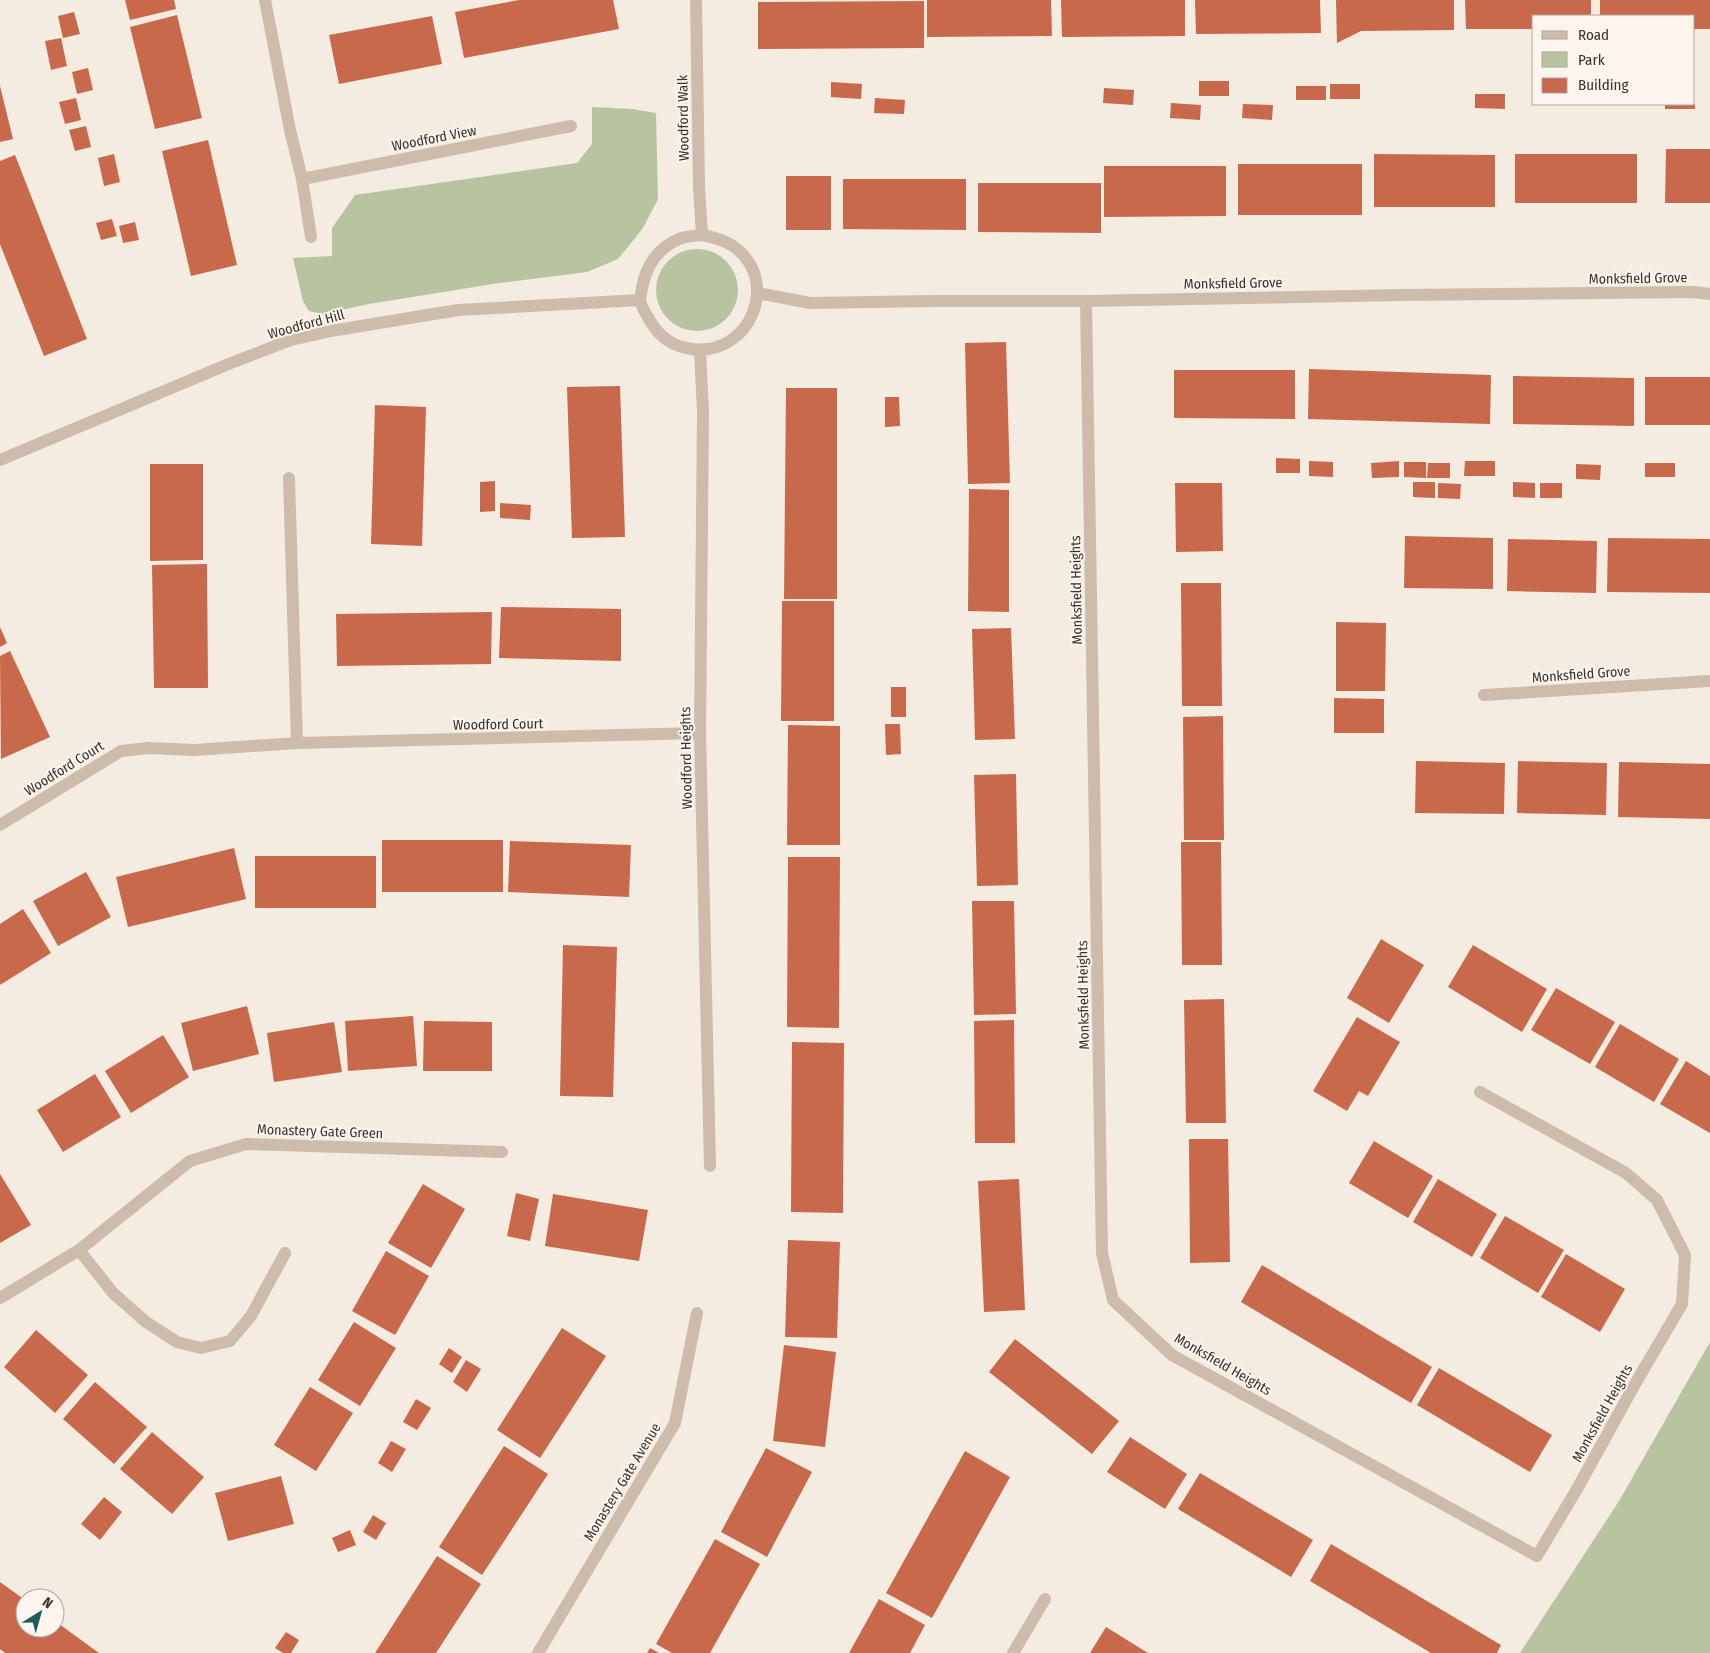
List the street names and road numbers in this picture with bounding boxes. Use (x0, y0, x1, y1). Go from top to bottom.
street label: Woodford Walk (674, 74, 693, 161)
street label: Woodford View (390, 122, 478, 155)
street label: Monksfield Grove (1589, 269, 1688, 288)
street label: Monksfield Grove (1184, 274, 1283, 293)
street label: Woodford Hill (266, 306, 347, 343)
street label: Monksfield Heights (1067, 535, 1086, 645)
street label: Monksfield Grove (1531, 663, 1631, 686)
street label: Woodford Heights (677, 706, 696, 810)
street label: Woodford Court (453, 715, 544, 734)
street label: Woodford Court (21, 737, 107, 800)
street label: Monksfield Heights (1074, 940, 1093, 1050)
street label: Monastery Gate Green (257, 1121, 383, 1142)
street label: Monksfield Heights (1171, 1330, 1274, 1399)
street label: Monksfield Heights (1569, 1361, 1636, 1465)
street label: Monastery Gate Avenue (580, 1420, 664, 1544)

